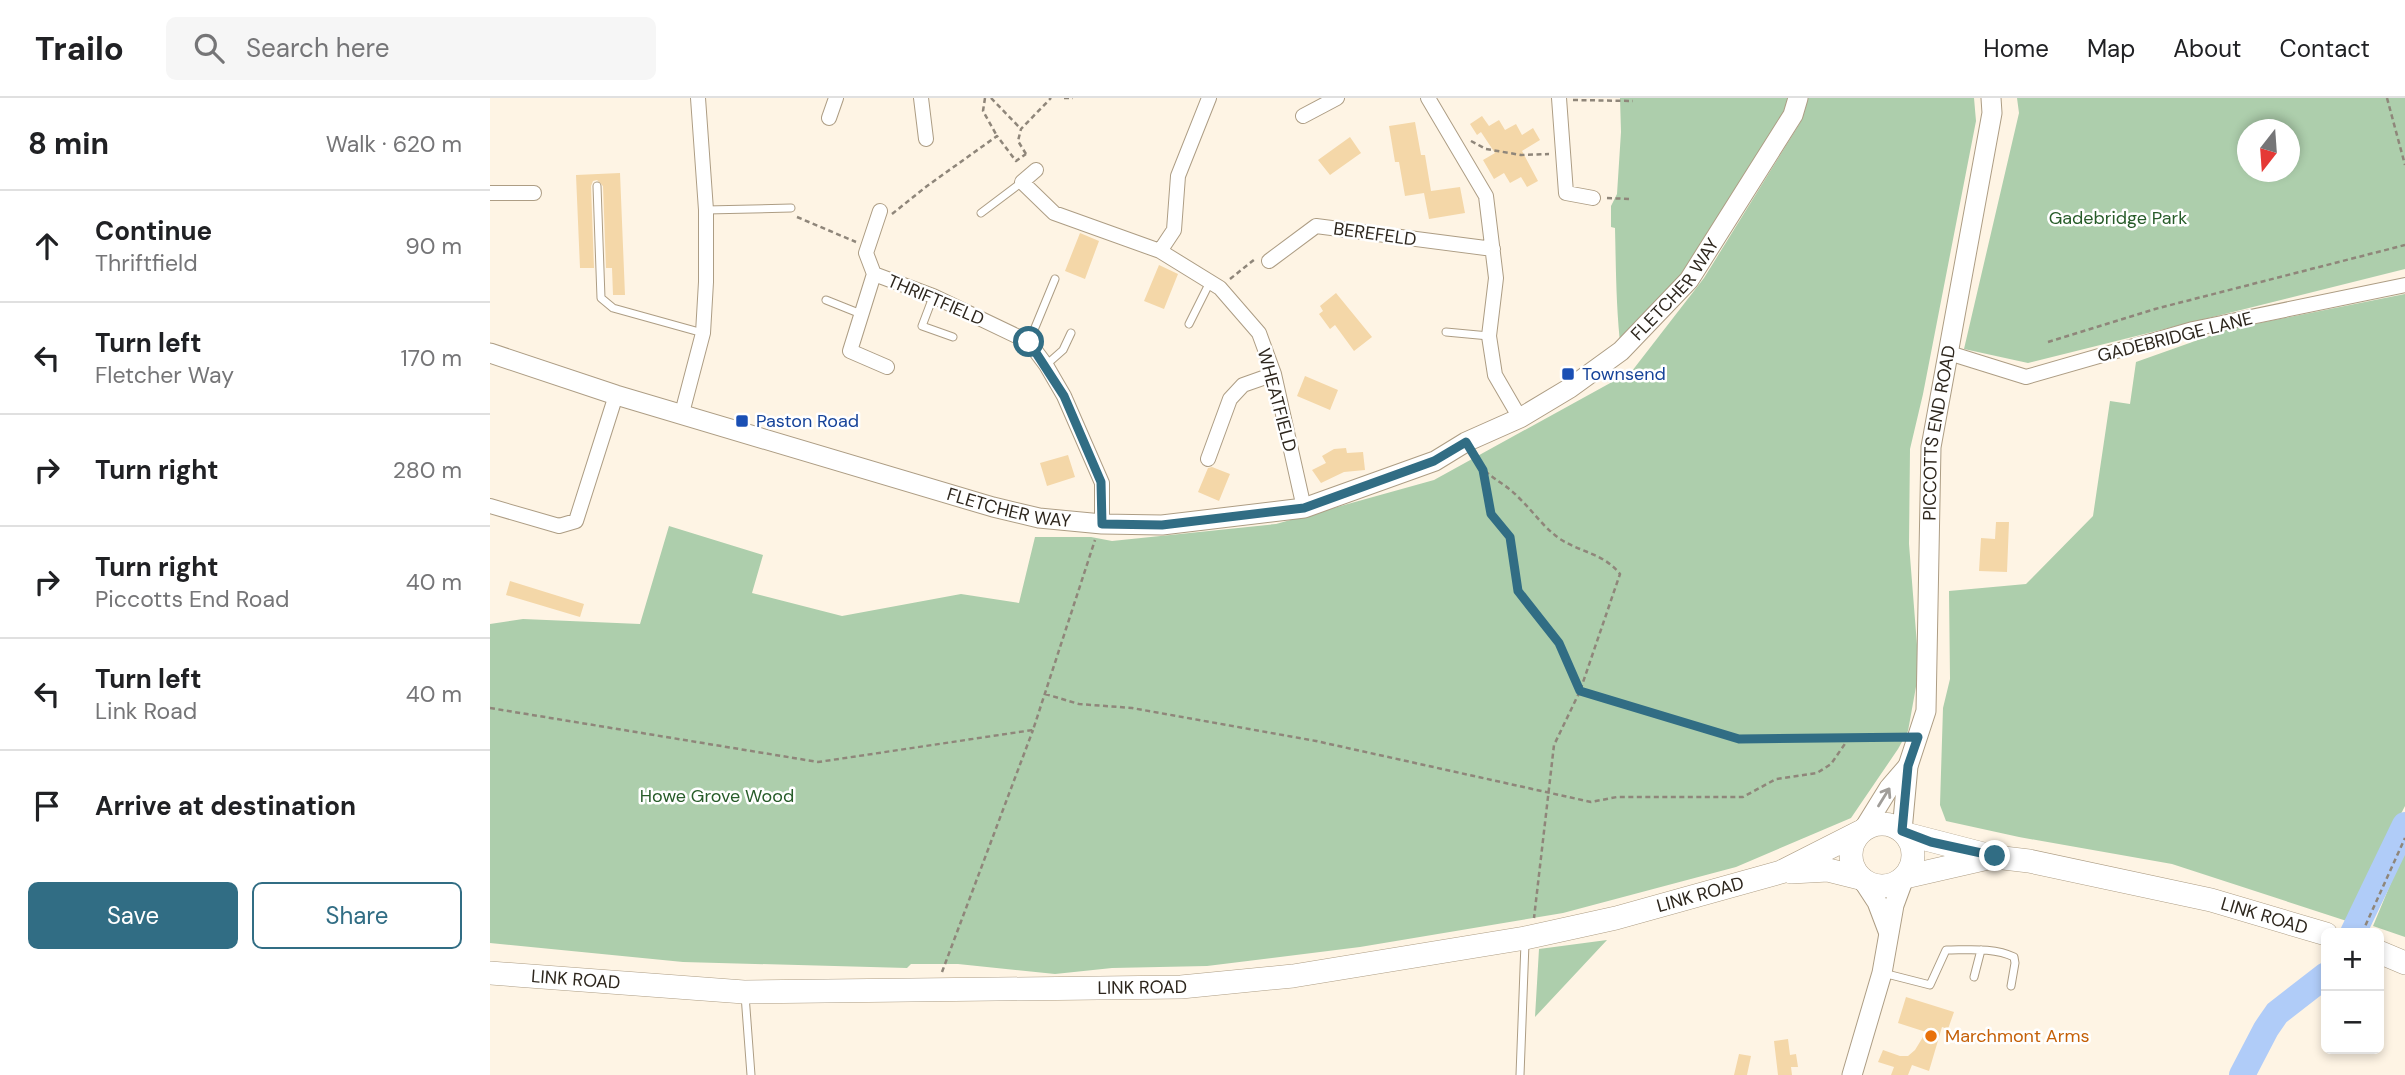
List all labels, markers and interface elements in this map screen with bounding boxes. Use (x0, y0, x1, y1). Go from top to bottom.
search box (166, 17, 656, 80)
text: Trailo (35, 27, 124, 70)
icon: search (190, 29, 228, 67)
text: Search here (246, 31, 389, 65)
text: Home (1983, 33, 2049, 64)
text: Map (2087, 33, 2135, 64)
text: About (2173, 33, 2242, 64)
text: Contact (2280, 33, 2370, 64)
north arrow (2237, 119, 2300, 182)
text: 8 min (28, 124, 109, 163)
text: Walk · 620 m (326, 129, 462, 159)
park label: Gadebridge Park (2049, 206, 2187, 230)
text: Continue (95, 214, 212, 248)
street label: BEREFELD (1332, 216, 1418, 252)
icon: ahead (28, 227, 66, 265)
text: 90 m (405, 231, 462, 261)
street label: FLETCHER WAY (1625, 233, 1725, 346)
text: Thriftfield (95, 248, 198, 278)
street label: THRIFTFIELD (884, 269, 988, 331)
street label: GADEBRIDGE LANE (2095, 306, 2255, 368)
text: Turn left (95, 326, 202, 360)
route start (1013, 326, 1044, 357)
icon: left (28, 339, 66, 377)
text: 170 m (401, 343, 462, 373)
street label: PICCOTTS END ROAD (1918, 343, 1961, 521)
street label: WHEATFIELD (1252, 346, 1302, 454)
text: Fletcher Way (95, 360, 234, 390)
place label: Townsend (1582, 362, 1666, 386)
marker: Townsend (1560, 366, 1576, 382)
place label: Paston Road (756, 409, 859, 433)
marker: Paston Road (734, 413, 750, 429)
icon: right (28, 451, 66, 489)
text: Turn right (95, 453, 219, 487)
text: 280 m (393, 455, 462, 485)
street label: FLETCHER WAY (944, 482, 1073, 533)
text: Turn right (95, 550, 219, 584)
icon: right (28, 563, 66, 601)
text: 40 m (406, 567, 462, 597)
text: Piccotts End Road (95, 584, 289, 614)
text: Turn left (95, 662, 202, 696)
icon: left (28, 675, 66, 713)
text: 40 m (406, 679, 462, 709)
text: Link Road (95, 696, 197, 726)
park label: Howe Grove Wood (640, 784, 794, 808)
icon: arrive (28, 787, 66, 825)
one-way arrow (1877, 787, 1891, 807)
text: Arrive at destination (95, 789, 356, 823)
route end (1979, 840, 2010, 871)
street label: LINK ROAD (1654, 871, 1747, 918)
button: Save (28, 882, 238, 949)
button: Share (252, 882, 462, 949)
street label: LINK ROAD (2218, 892, 2311, 940)
map controls (2321, 928, 2384, 1054)
button: + (2321, 928, 2384, 991)
street label: LINK ROAD (530, 964, 621, 995)
street label: LINK ROAD (1097, 975, 1187, 1000)
button: − (2321, 991, 2384, 1054)
place label: Marchmont Arms (1945, 1024, 2089, 1048)
marker: Marchmont Arms (1923, 1028, 1939, 1044)

